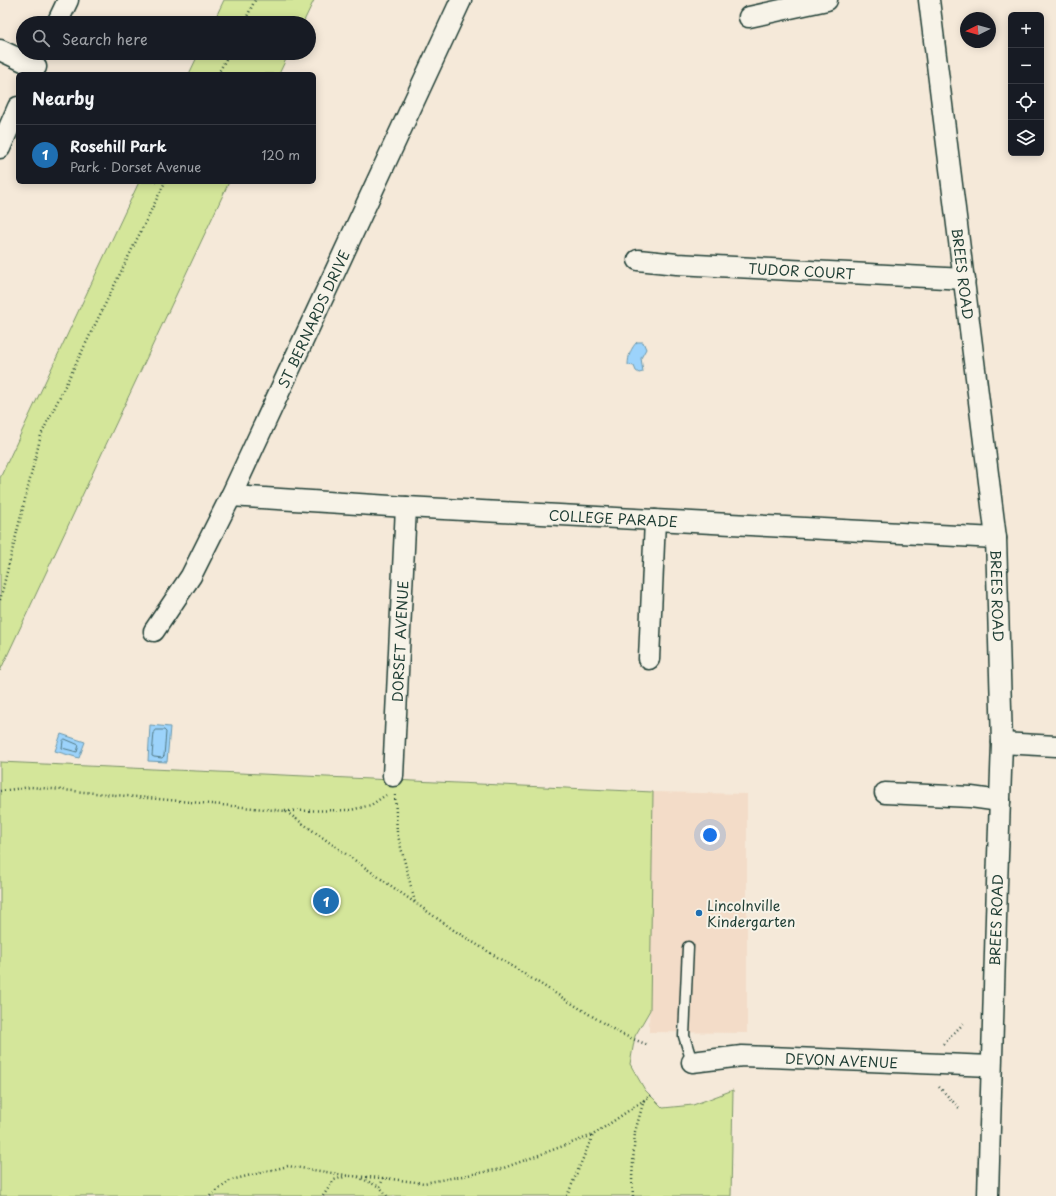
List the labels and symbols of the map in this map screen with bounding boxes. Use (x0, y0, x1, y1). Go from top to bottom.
north arrow (960, 12, 996, 48)
street label: BREES ROAD (947, 227, 979, 321)
street label: ST BERNARDS DRIVE (272, 246, 354, 391)
street label: TUDOR COURT (748, 257, 856, 284)
street label: COLLEGE PARADE (548, 504, 678, 532)
street label: BREES ROAD (986, 550, 1010, 642)
street label: DORSET AVENUE (386, 580, 413, 702)
your location (700, 825, 720, 845)
street label: BREES ROAD (984, 874, 1008, 966)
pin: 1 (313, 886, 339, 916)
place label: Lincolnville Kindergarten (707, 895, 795, 932)
marker: Lincolnville Kindergarten (694, 908, 704, 918)
street label: DEVON AVENUE (785, 1047, 899, 1073)

